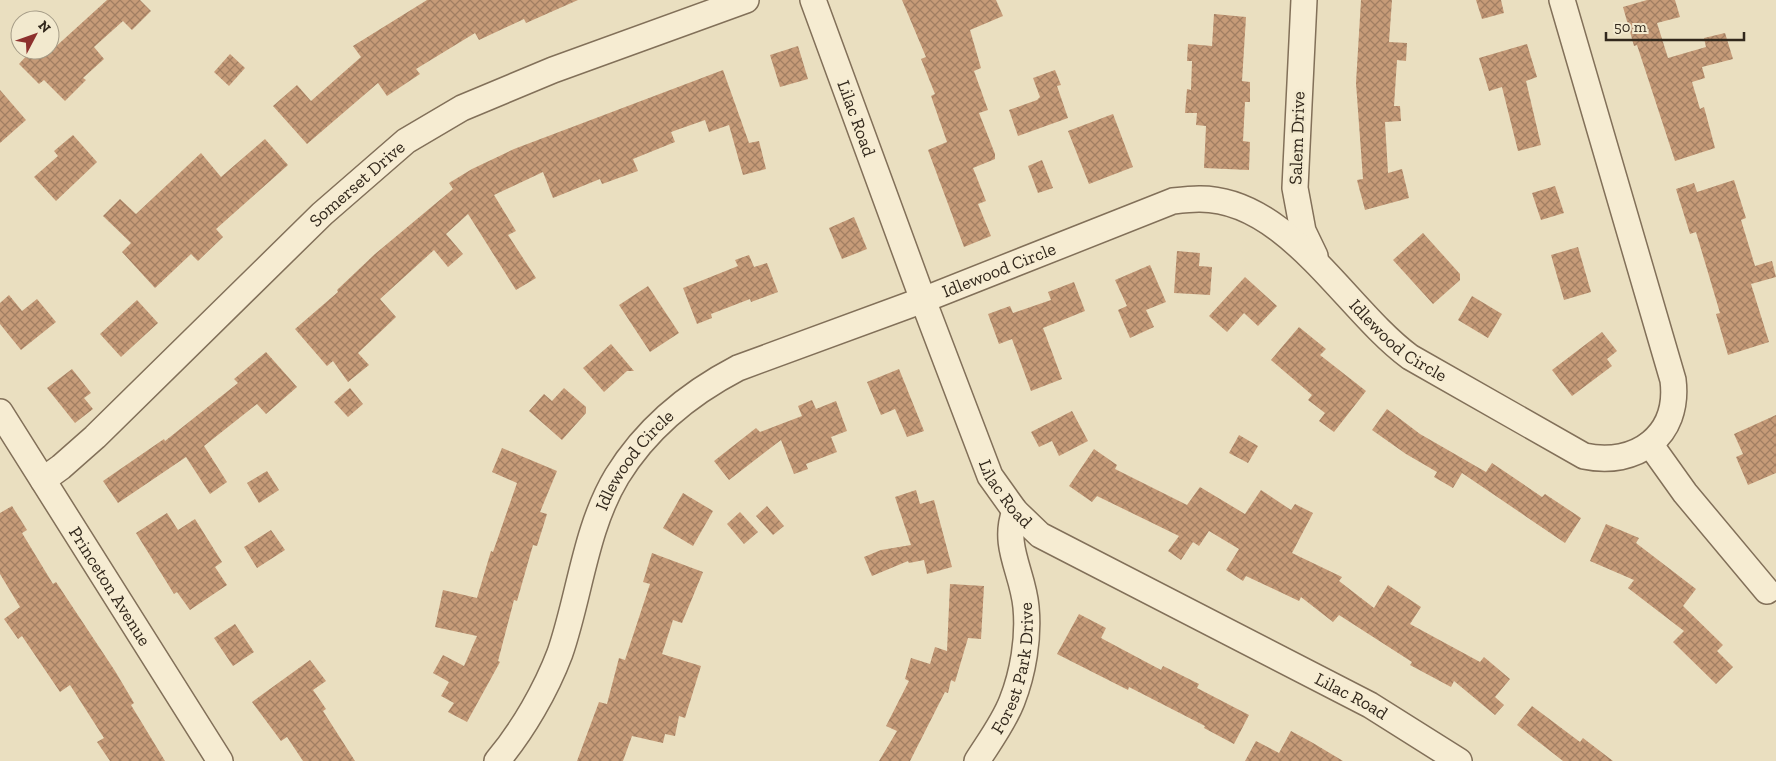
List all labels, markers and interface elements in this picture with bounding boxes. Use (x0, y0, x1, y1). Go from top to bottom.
north arrow (10, 10, 60, 60)
scale bar (1606, 10, 1744, 42)
text: N (35, 17, 55, 37)
text: 50 m (1614, 18, 1647, 36)
street label: Lilac Road (832, 77, 880, 160)
street label: Salem Drive (1284, 91, 1310, 185)
street label: Somerset Drive (304, 136, 409, 231)
street label: Idlewood Circle (939, 238, 1059, 302)
street label: Idlewood Circle (1345, 294, 1451, 387)
street label: Idlewood Circle (590, 405, 678, 514)
street label: Lilac Road (974, 457, 1037, 533)
street label: Princeton Avenue (64, 522, 156, 650)
street label: Forest Park Drive (986, 601, 1038, 738)
street label: Lilac Road (1311, 668, 1392, 724)

